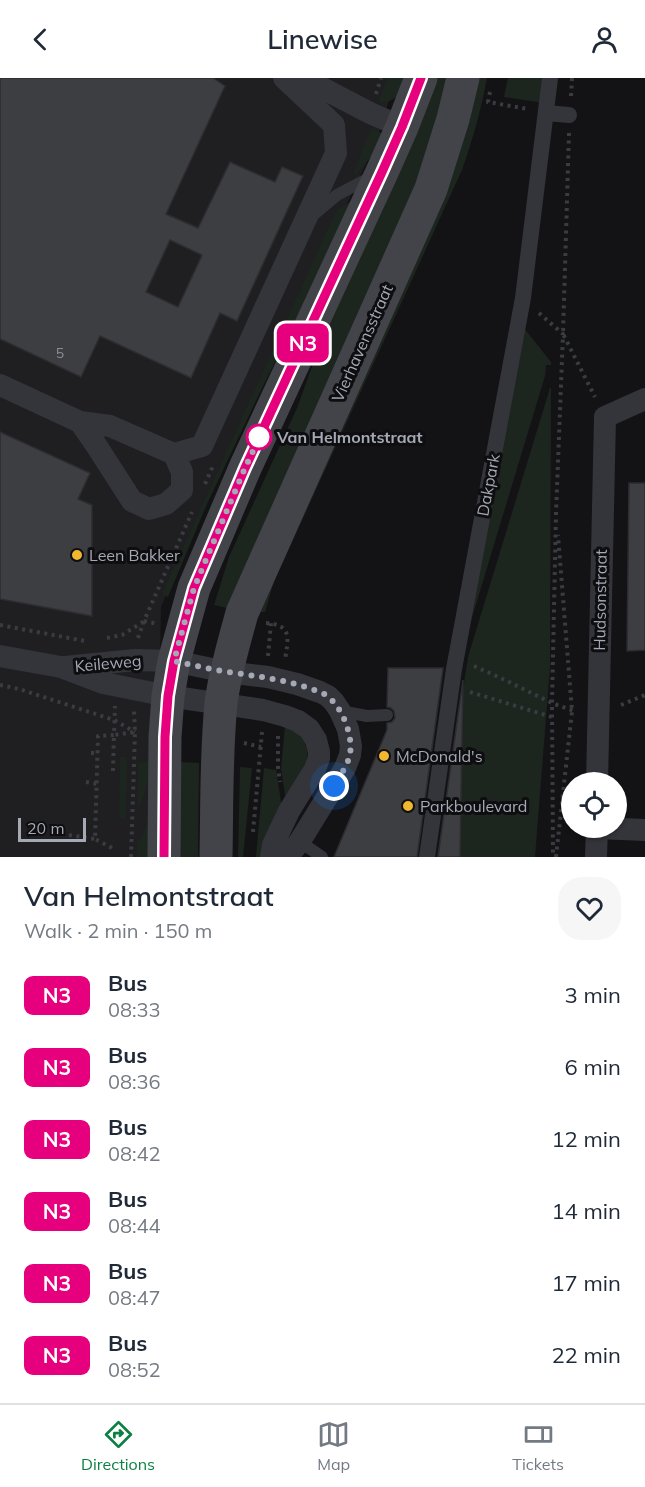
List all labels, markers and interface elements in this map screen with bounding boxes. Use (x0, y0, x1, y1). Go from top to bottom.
text: Linewise (267, 22, 378, 56)
icon: back (24, 23, 57, 56)
icon: person (588, 23, 621, 56)
street label: Vierhavensstraat (327, 281, 397, 405)
line badge: N3 (276, 324, 330, 362)
text: N3 (289, 330, 317, 356)
house number: 5 (56, 344, 64, 362)
marker: Van Helmontstraat (246, 424, 272, 450)
place label: Van Helmontstraat (276, 427, 423, 447)
street label: Dakpark (472, 451, 504, 518)
place label: Leen Bakker (89, 545, 180, 565)
marker: Leen Bakker (70, 548, 84, 562)
street label: Hudsonstraat (589, 549, 611, 651)
street label: Keileweg (74, 650, 142, 676)
place label: McDonald's (396, 746, 483, 766)
marker: McDonald's (377, 749, 391, 763)
your location (319, 771, 349, 801)
map controls (561, 772, 627, 838)
button: locate (561, 772, 627, 838)
place label: Parkboulevard (420, 796, 527, 816)
marker: Parkboulevard (401, 799, 415, 813)
scale bar (18, 815, 86, 842)
text: 20 m (27, 818, 64, 838)
button: heart (558, 877, 621, 940)
text: Van Helmontstraat (24, 878, 274, 913)
text: Walk · 2 min · 150 m (24, 918, 212, 943)
text: Bus (108, 969, 147, 997)
text: 3 min (565, 981, 621, 1009)
text: N3 (43, 982, 71, 1008)
text: 08:33 (108, 997, 161, 1022)
text: Bus (108, 1041, 147, 1069)
text: 6 min (565, 1053, 621, 1081)
text: N3 (43, 1054, 71, 1080)
text: 08:36 (108, 1069, 161, 1094)
text: Bus (108, 1113, 147, 1141)
text: 12 min (551, 1125, 621, 1153)
text: N3 (43, 1126, 71, 1152)
text: 08:42 (108, 1141, 161, 1166)
text: Bus (108, 1185, 147, 1213)
text: 14 min (551, 1197, 621, 1225)
text: N3 (43, 1198, 71, 1224)
text: 08:44 (108, 1213, 161, 1238)
text: Bus (108, 1257, 147, 1285)
text: 17 min (551, 1269, 621, 1297)
text: N3 (43, 1270, 71, 1296)
text: 08:47 (108, 1285, 161, 1310)
text: Bus (108, 1329, 147, 1357)
text: 22 min (551, 1341, 621, 1369)
text: N3 (43, 1342, 71, 1368)
text: 08:52 (108, 1357, 161, 1382)
tab: Directions (81, 1418, 155, 1474)
tab: Map (317, 1418, 350, 1474)
tab: Tickets (512, 1418, 564, 1474)

